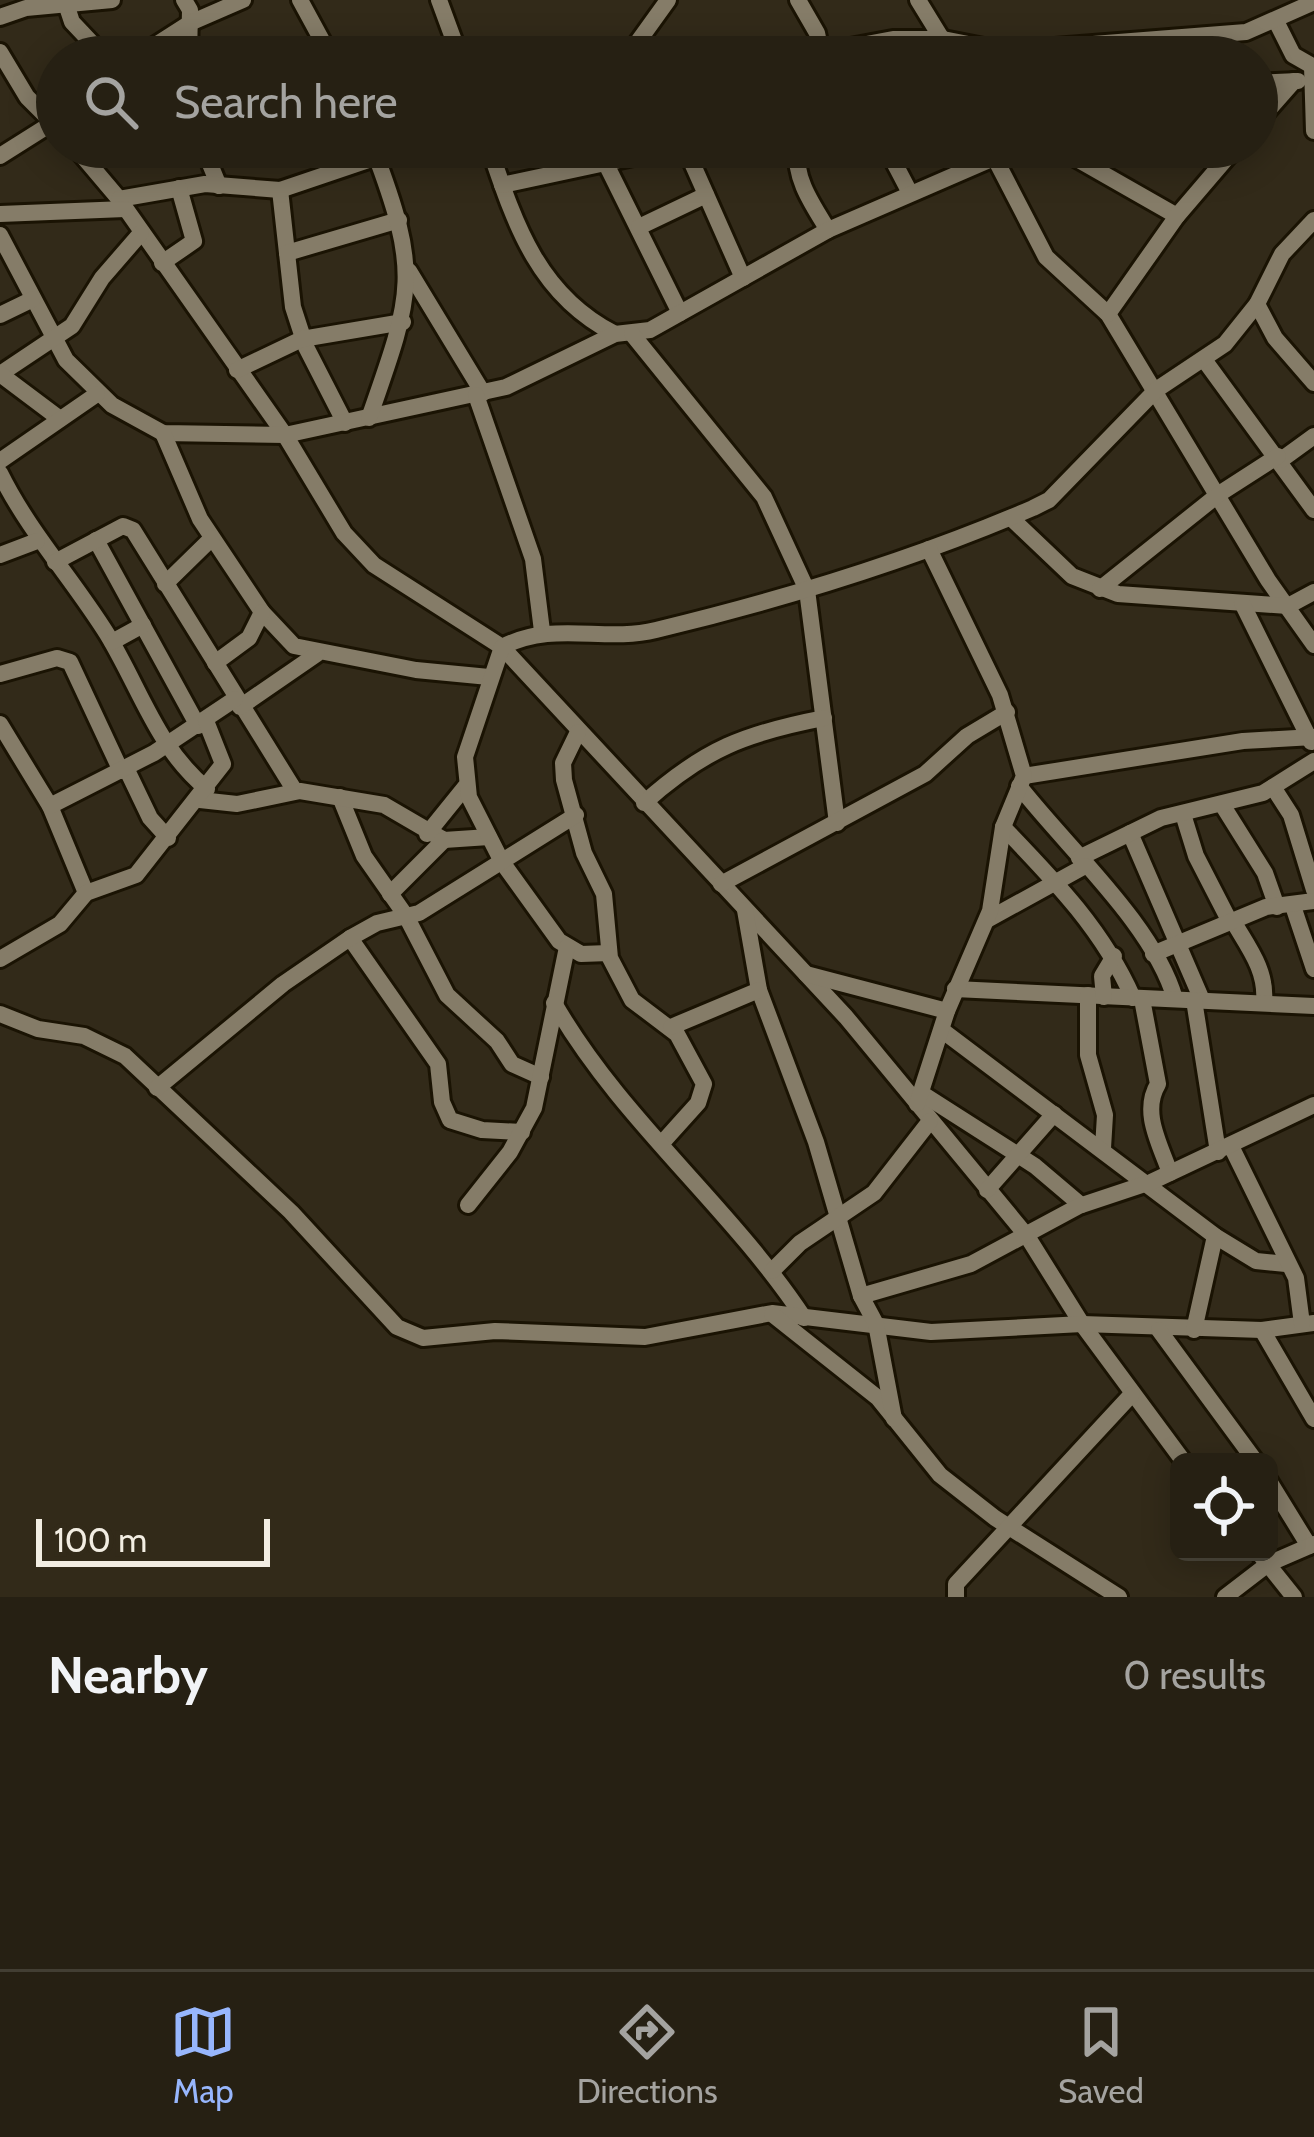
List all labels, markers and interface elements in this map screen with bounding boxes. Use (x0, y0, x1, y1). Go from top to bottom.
search box (36, 36, 1278, 168)
icon: search (78, 69, 144, 135)
text: Search here (174, 75, 398, 129)
map controls (1170, 1453, 1278, 1561)
button: locate (1170, 1453, 1278, 1561)
scale bar (36, 1513, 270, 1566)
text: 100 m (54, 1520, 147, 1560)
text: Nearby (48, 1644, 208, 1706)
text: 0 results (1123, 1651, 1266, 1699)
tab: Map (170, 1999, 236, 2111)
tab: Directions (577, 1999, 718, 2111)
tab: Saved (1058, 1999, 1144, 2111)

